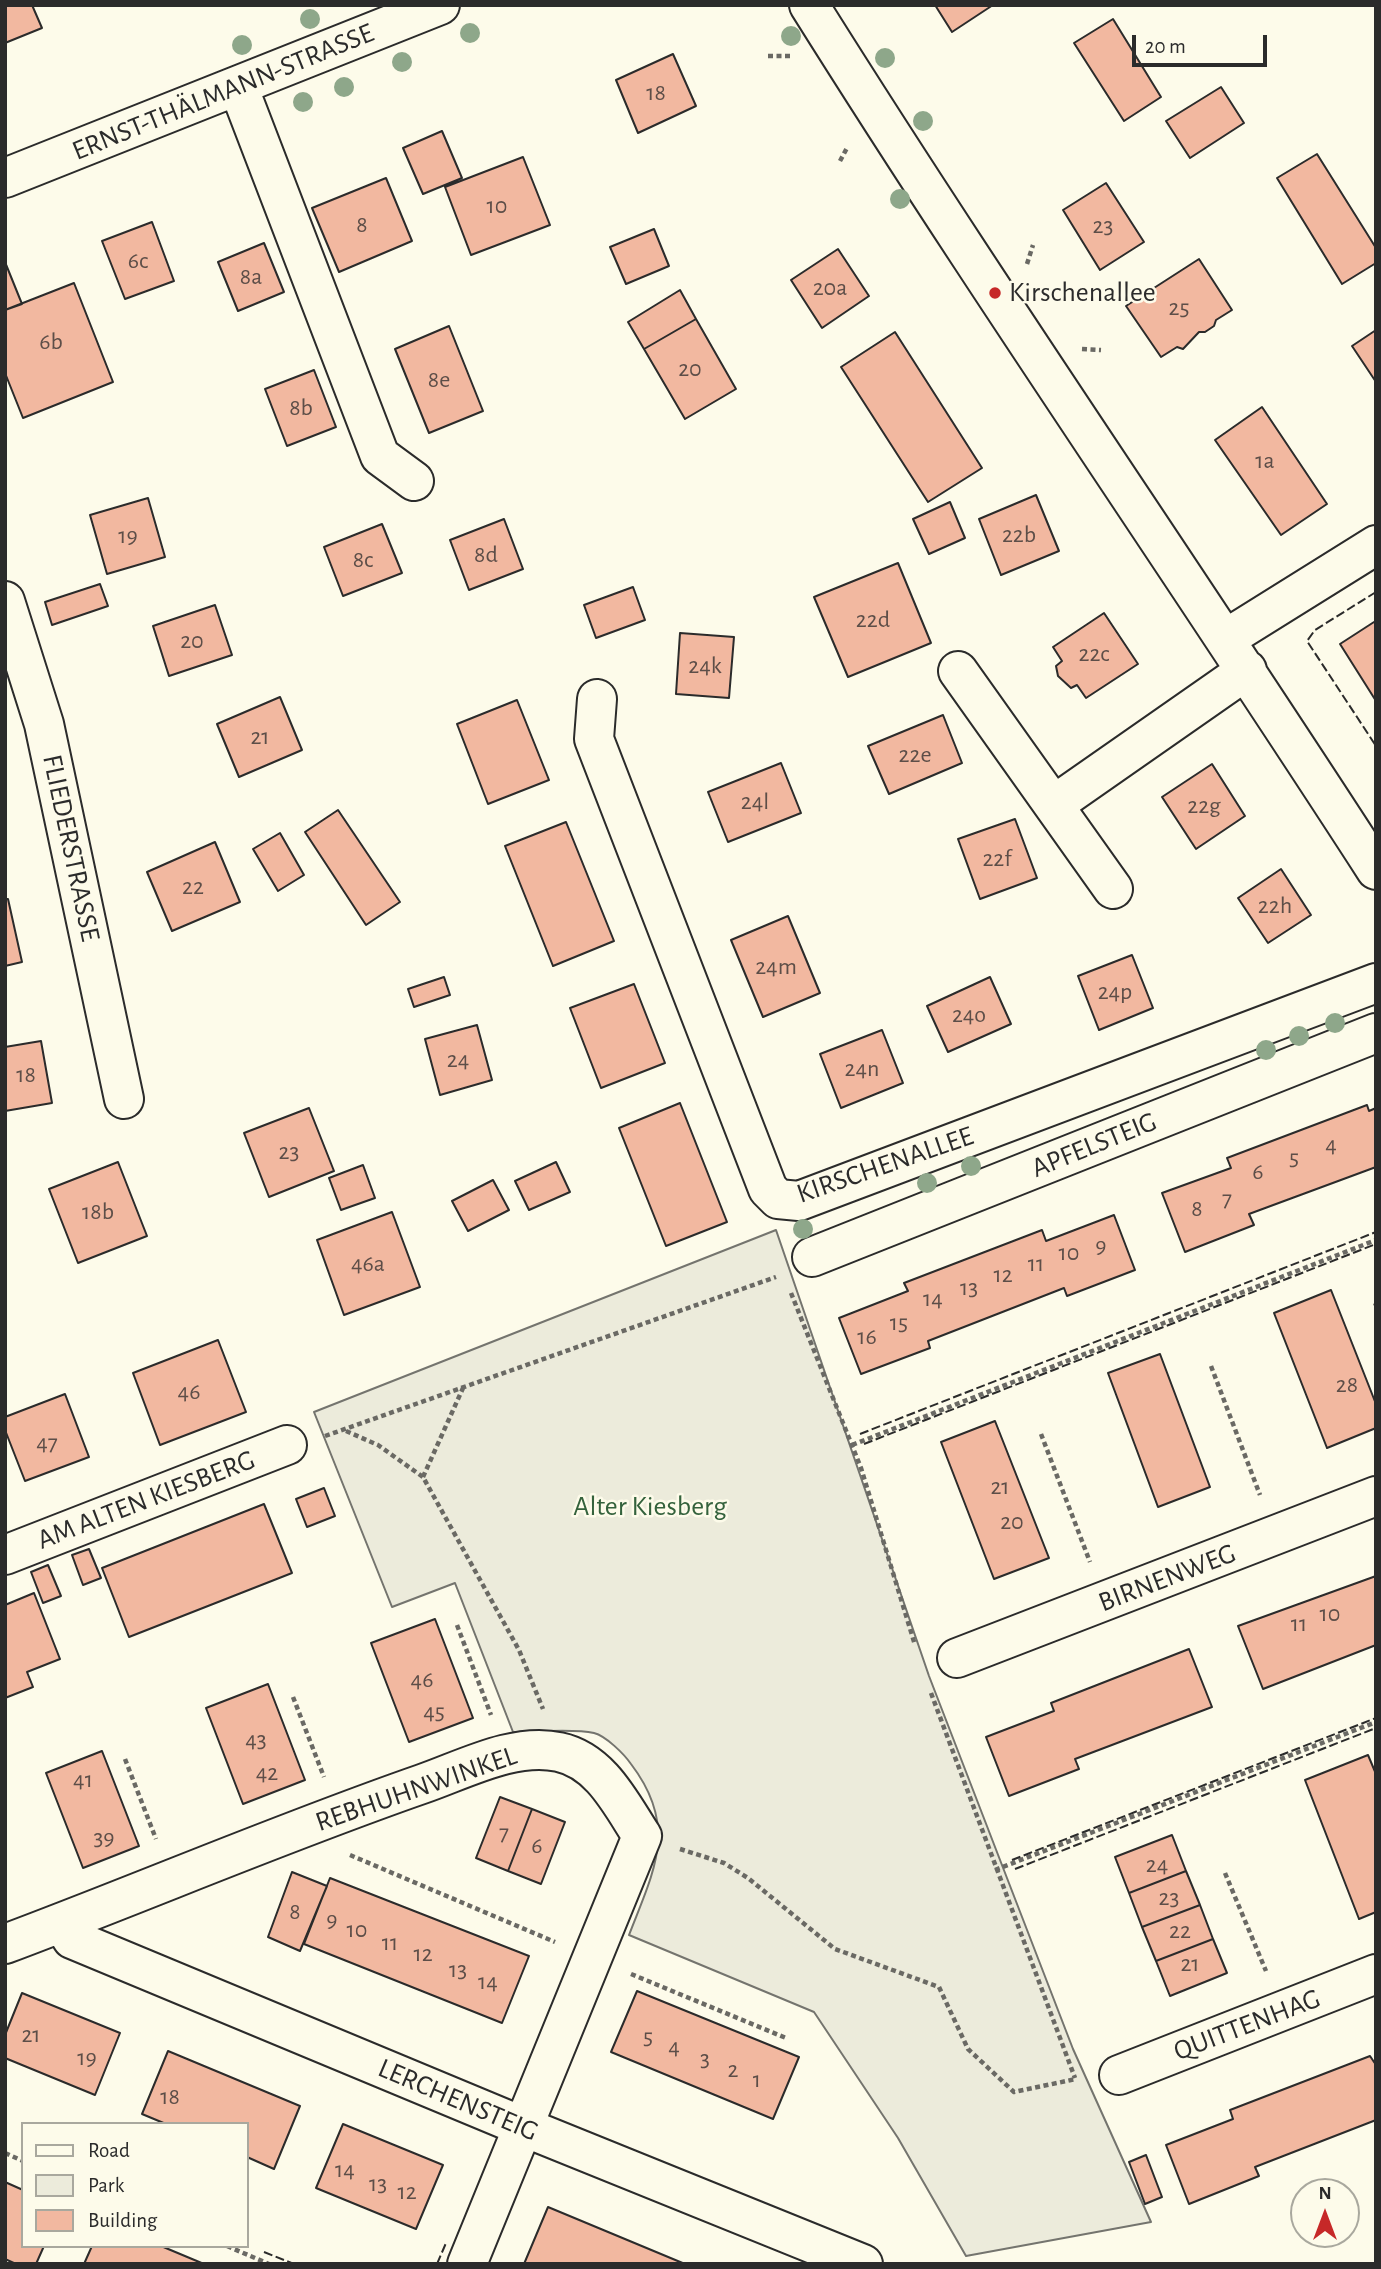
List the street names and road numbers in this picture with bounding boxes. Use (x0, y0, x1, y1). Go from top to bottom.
street label: ERNST-THÄLMANN-STRASSE (67, 16, 379, 168)
street label: FLIEDERSTRASSE (35, 752, 107, 944)
street label: APFELSTEIG (1027, 1105, 1161, 1185)
street label: KIRSCHENALLEE (792, 1119, 978, 1211)
street label: AM ALTEN KIESBERG (32, 1443, 260, 1557)
street label: BIRNENWEG (1094, 1536, 1240, 1620)
street label: REBHUHNWINKEL (311, 1739, 521, 1839)
street label: QUITTENHAG (1169, 1982, 1325, 2068)
street label: LERCHENSTEIG (373, 2051, 543, 2149)

